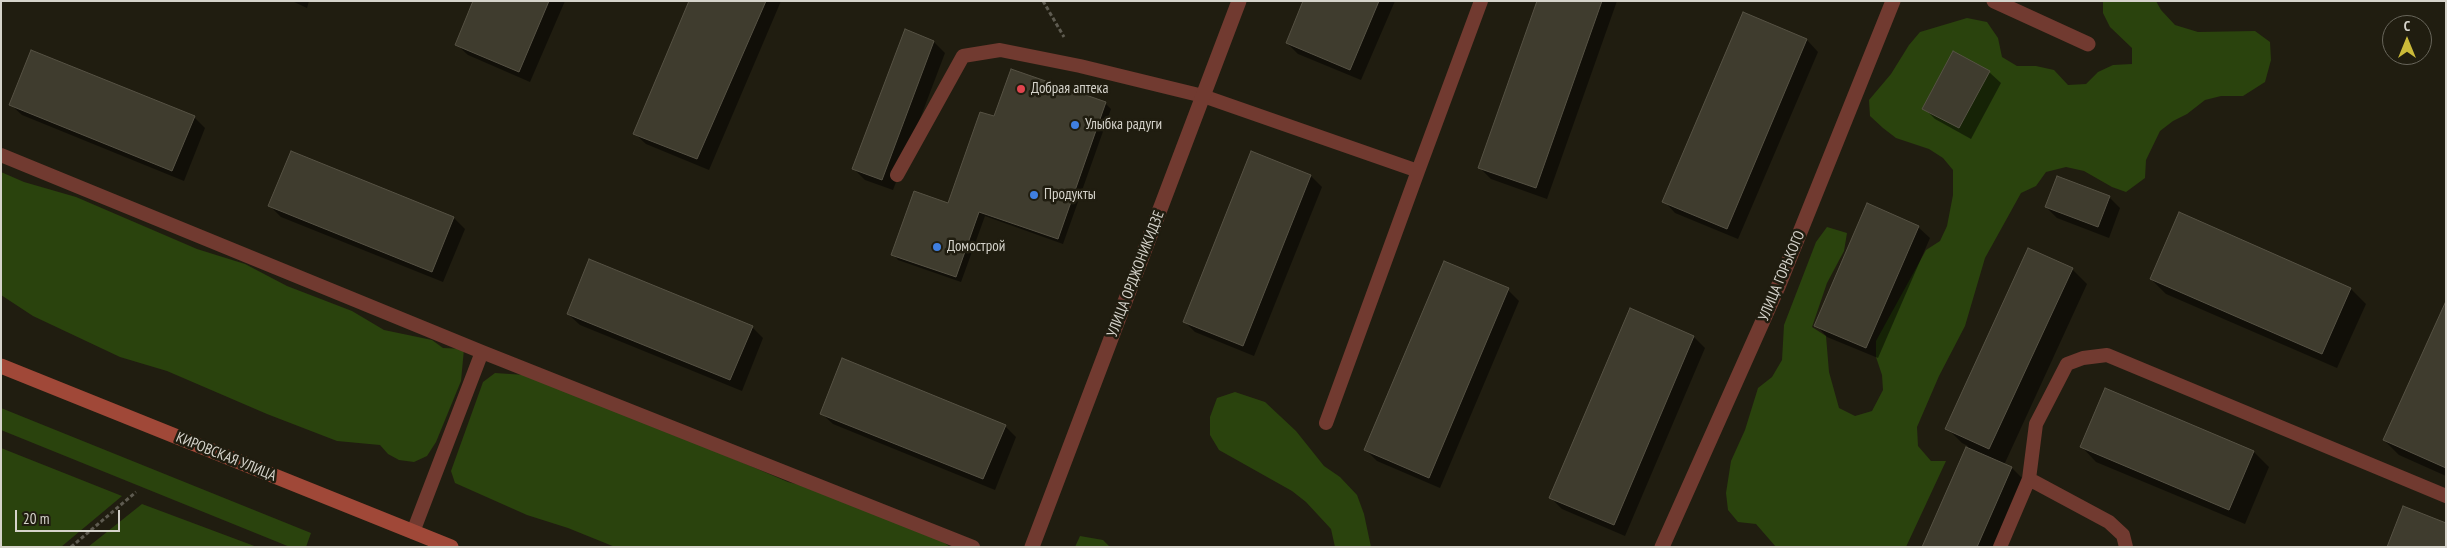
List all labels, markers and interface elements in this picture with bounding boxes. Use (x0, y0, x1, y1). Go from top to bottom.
north arrow (2382, 15, 2432, 65)
text: С (2404, 17, 2410, 35)
place label: Добрая аптека (1031, 80, 1108, 98)
marker: Добрая аптека (1015, 83, 1027, 95)
place label: Улыбка радуги (1085, 116, 1162, 134)
marker: Улыбка радуги (1069, 119, 1081, 131)
place label: Продукты (1044, 186, 1096, 204)
marker: Продукты (1028, 189, 1040, 201)
street label: УЛИЦА ОРДЖОНИКИДЗЕ (1104, 208, 1168, 340)
street label: УЛИЦА ГОРЬКОГО (1755, 228, 1809, 324)
place label: Домострой (947, 238, 1005, 256)
marker: Домострой (931, 241, 943, 253)
street label: КИРОВСКАЯ УЛИЦА (173, 429, 279, 485)
scale bar (18, 500, 122, 532)
text: 20 m (23, 509, 49, 528)

